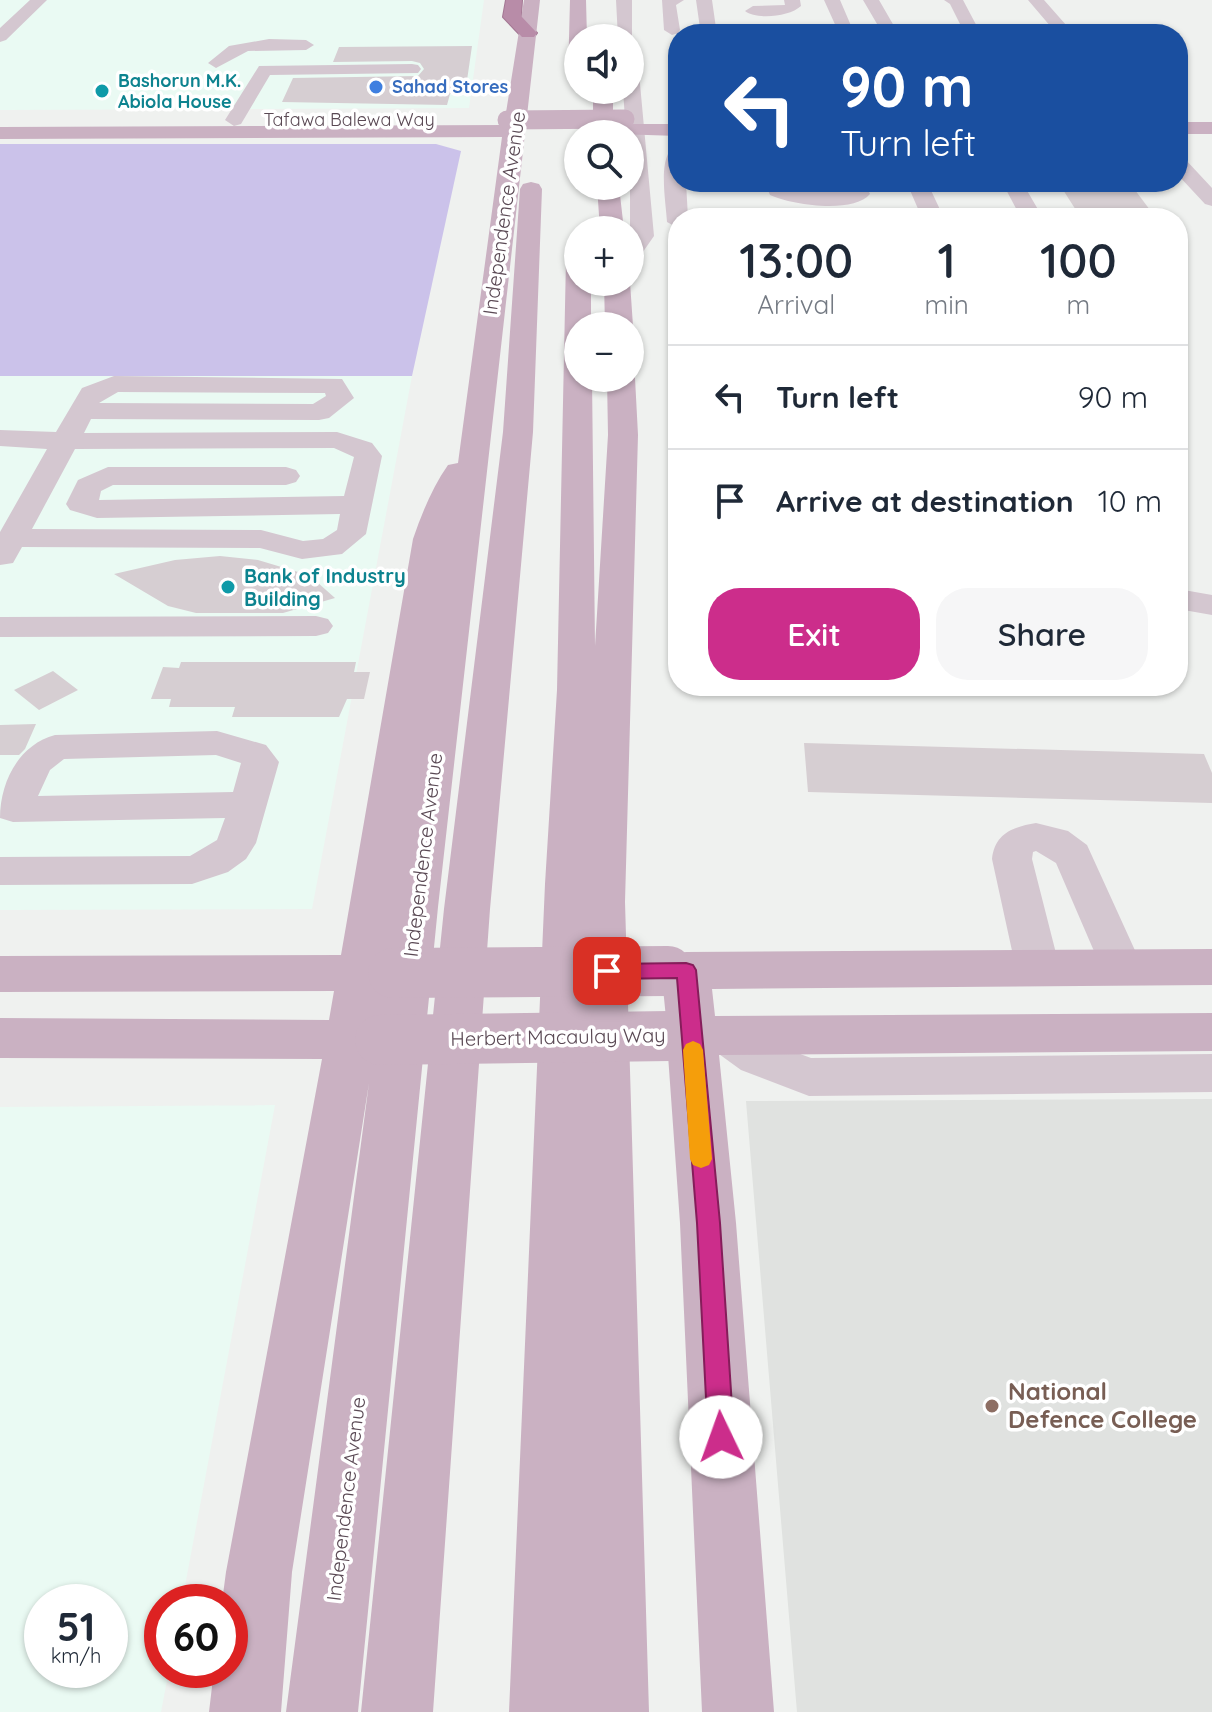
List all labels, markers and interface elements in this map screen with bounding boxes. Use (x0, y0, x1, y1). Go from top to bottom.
map controls (564, 24, 644, 392)
button: sound (564, 24, 644, 104)
text: 90 m (840, 51, 974, 121)
icon: left (708, 56, 812, 160)
place label: Bashorun M.K. Abiola House (118, 69, 241, 113)
place label: Sahad Stores (392, 75, 509, 98)
marker: Sahad Stores (367, 78, 385, 96)
marker: Bashorun M.K. Abiola House (93, 82, 111, 100)
street label: Tafawa Balewa Way (263, 108, 435, 131)
street label: Independence Avenue (477, 109, 530, 316)
button: search (564, 120, 644, 200)
text: Turn left (840, 120, 976, 165)
button: + (564, 216, 644, 296)
text: 13:00 (739, 230, 853, 290)
text: 1 (937, 230, 956, 290)
text: 100 (1040, 230, 1117, 290)
text: Arrival (757, 288, 835, 321)
text: min (924, 288, 969, 321)
text: m (1067, 288, 1090, 321)
button: − (564, 312, 644, 392)
icon: left (708, 375, 752, 419)
text: Turn left (776, 378, 899, 416)
text: 90 m (1078, 378, 1148, 416)
icon: arrive (708, 479, 752, 523)
text: Arrive at destination (776, 482, 1074, 520)
text: 10 m (1098, 482, 1162, 520)
place label: Bank of Industry Building (244, 563, 406, 611)
marker: Bank of Industry Building (219, 578, 237, 596)
button: Exit (708, 588, 920, 680)
button: Share (936, 588, 1148, 680)
street label: Independence Avenue (398, 751, 447, 958)
pin (573, 937, 641, 1005)
icon: arrive (585, 949, 629, 993)
street label: Herbert Macaulay Way (450, 1022, 666, 1051)
place label: National Defence College (1008, 1376, 1197, 1434)
street label: Independence Avenue (321, 1395, 370, 1602)
position arrow (679, 1395, 763, 1479)
marker: National Defence College (983, 1397, 1001, 1415)
speed limit sign: 60 (144, 1584, 248, 1688)
text: 51 (57, 1601, 95, 1651)
text: km/h (51, 1643, 101, 1668)

